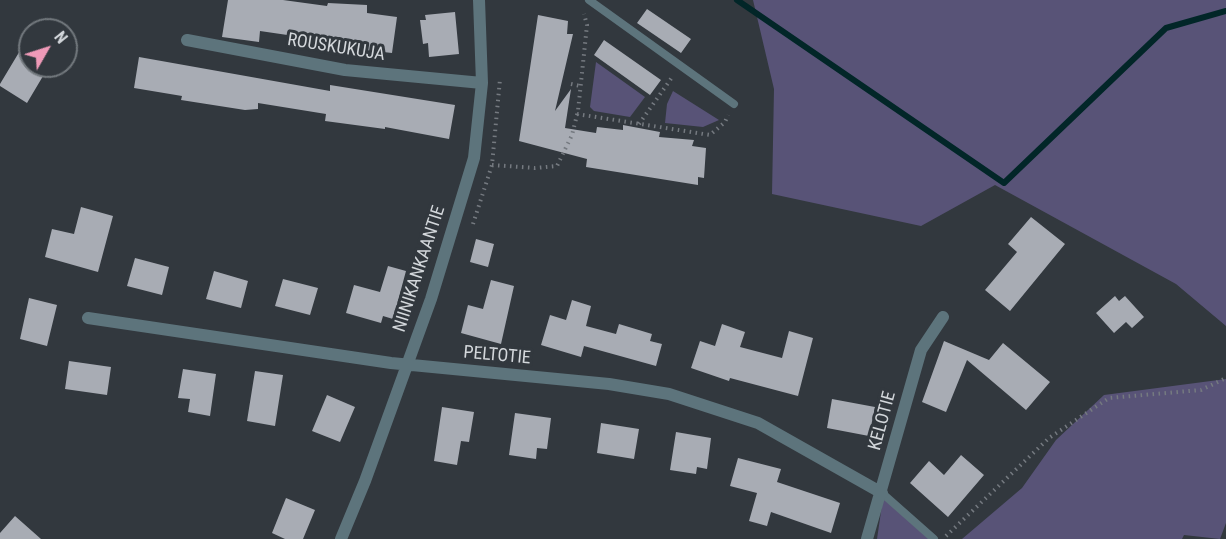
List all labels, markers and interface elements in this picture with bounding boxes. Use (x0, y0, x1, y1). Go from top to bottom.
north arrow (18, 18, 78, 78)
text: N (50, 28, 71, 47)
street label: ROUSKUKUJA (286, 30, 386, 66)
street label: NIINIKANKAANTIE (389, 203, 451, 335)
street label: PELTOTIE (462, 342, 532, 370)
street label: KELOTIE (865, 389, 901, 453)

